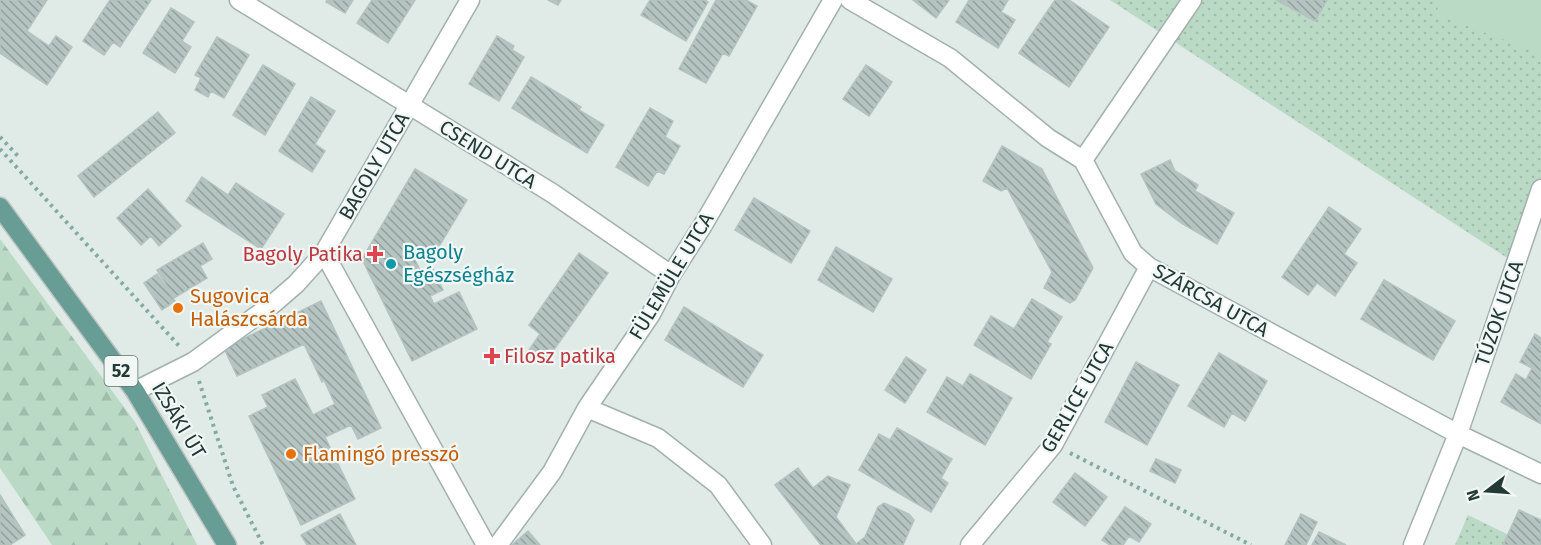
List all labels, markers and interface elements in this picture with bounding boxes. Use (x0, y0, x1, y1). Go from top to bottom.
street label: BAGOLY UTCA (334, 108, 415, 224)
street label: CSEND UTCA (435, 115, 541, 194)
street label: FÜLEMÜLE UTCA (624, 208, 719, 344)
place label: Bagoly Egészségház (403, 240, 514, 287)
place label: Bagoly Patika (243, 242, 363, 266)
marker: Bagoly Patika (368, 247, 382, 261)
marker: Bagoly Egészségház (384, 257, 398, 271)
street label: TÚZOK UTCA (1470, 257, 1528, 369)
street label: SZÁRCSA UTCA (1149, 258, 1273, 342)
place label: Sugovica Halászcsárda (190, 284, 308, 331)
marker: Sugovica Halászcsárda (171, 301, 185, 315)
street label: GERLICE UTCA (1036, 337, 1119, 457)
place label: Filosz patika (504, 344, 616, 368)
marker: Filosz patika (485, 349, 499, 363)
road number: 52 (104, 356, 138, 386)
street label: IZSÁKI ÚT (147, 377, 211, 463)
place label: Flamingó presszó (303, 442, 459, 466)
marker: Flamingó presszó (284, 447, 298, 461)
north arrow (1457, 461, 1517, 521)
text: N (1462, 487, 1484, 503)

